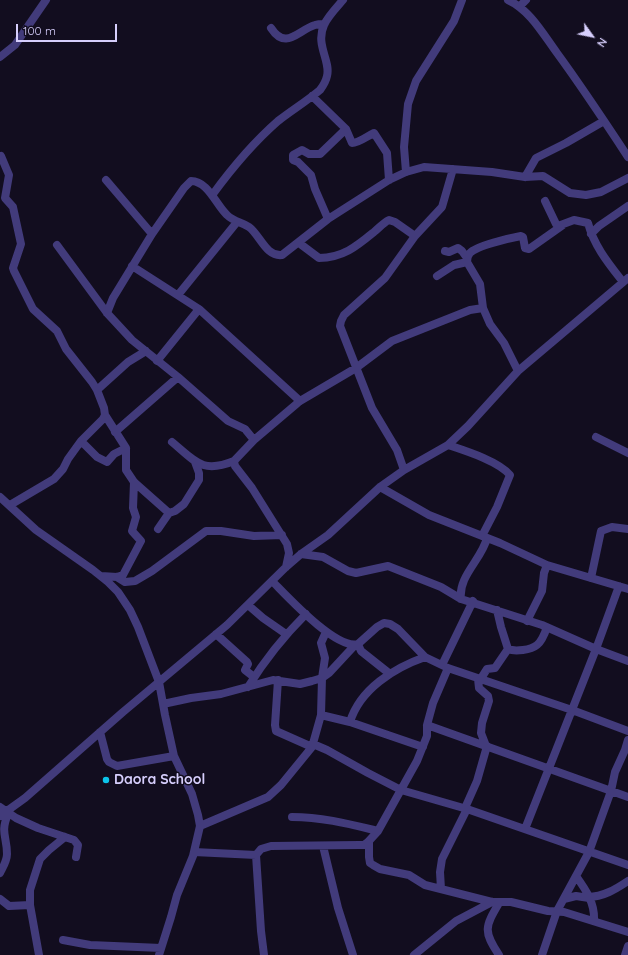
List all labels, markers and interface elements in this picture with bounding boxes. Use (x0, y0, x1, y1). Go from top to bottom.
scale bar (18, 16, 119, 42)
north arrow (572, 16, 612, 56)
text: 100 m (23, 23, 56, 38)
text: N (594, 35, 610, 50)
place label: Daora School (114, 772, 205, 788)
marker: Daora School (101, 775, 111, 785)

